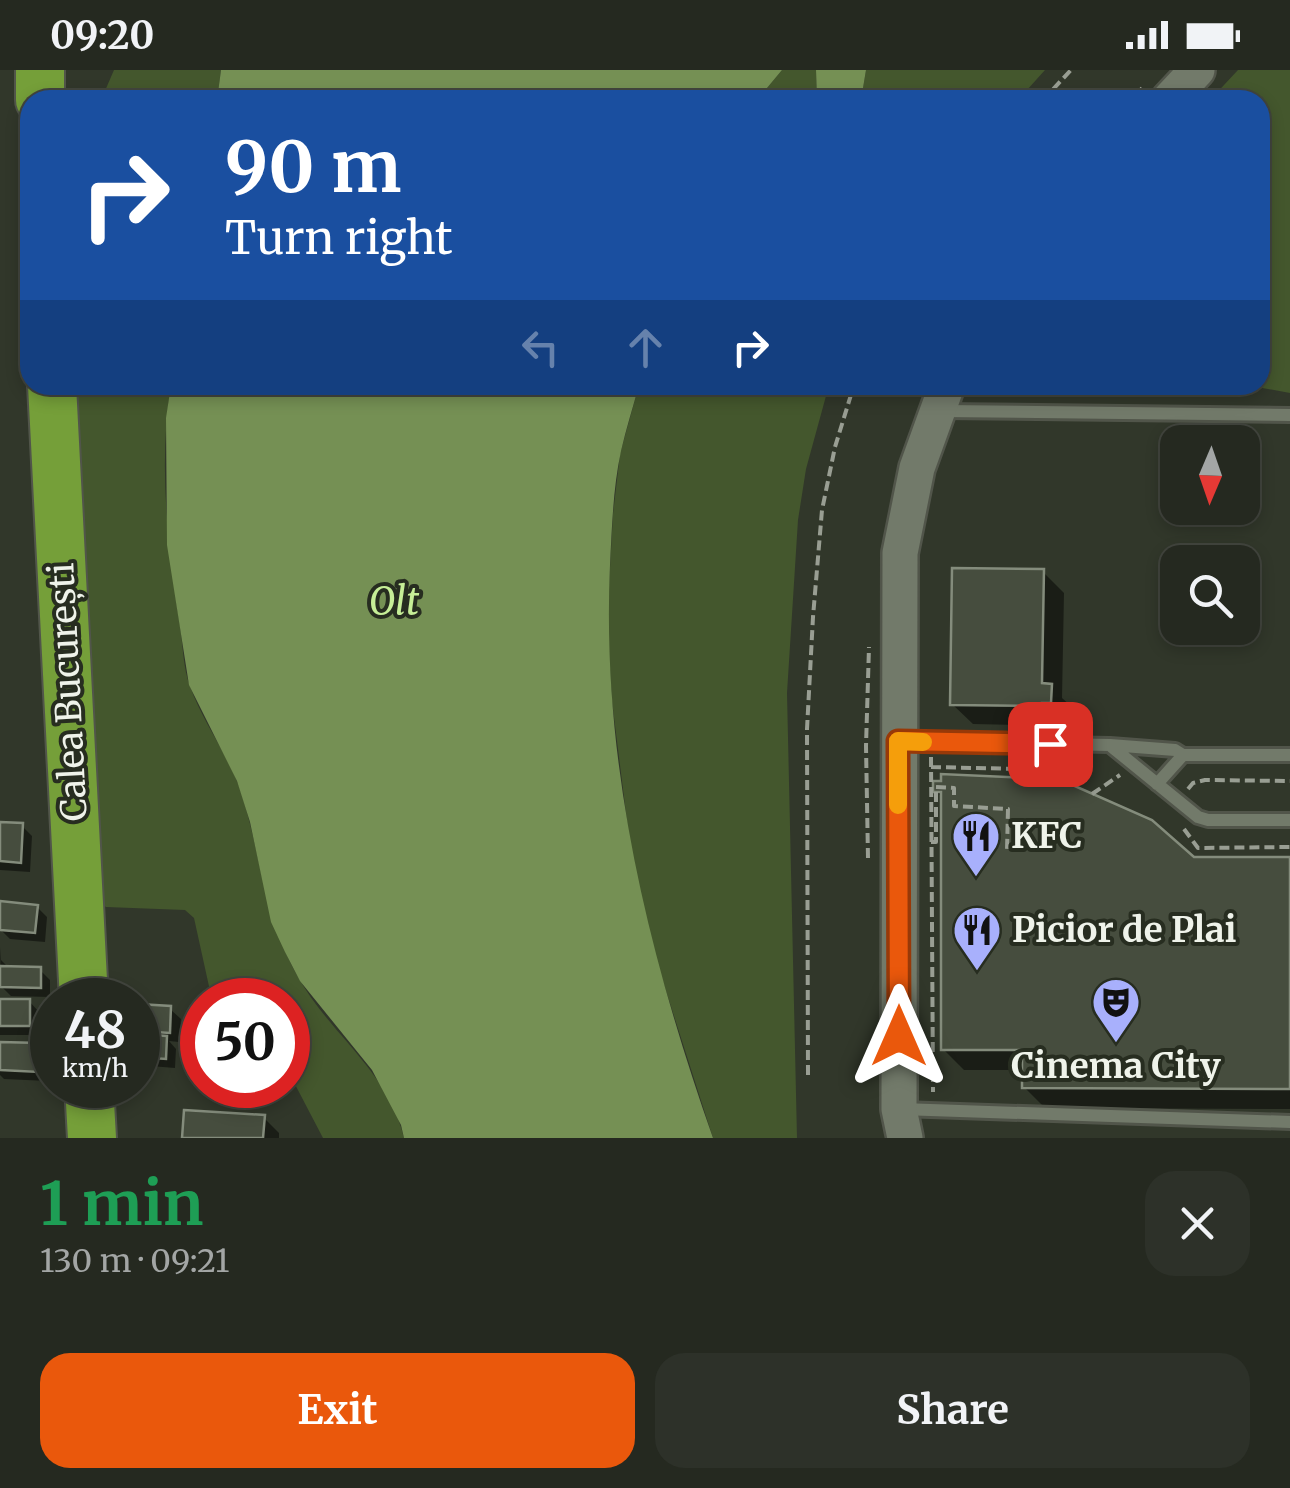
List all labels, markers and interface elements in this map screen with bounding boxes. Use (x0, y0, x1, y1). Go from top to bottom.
text: 09:20 (50, 12, 154, 59)
text: 90 m (225, 123, 402, 211)
icon: right (60, 130, 190, 260)
text: Turn right (225, 210, 453, 266)
icon: left (513, 320, 568, 375)
icon: ahead (618, 320, 673, 375)
icon: right (723, 320, 778, 375)
north arrow (1160, 425, 1260, 525)
map controls (1160, 425, 1260, 645)
button: search (1160, 545, 1260, 645)
street label: Calea București (39, 562, 97, 822)
water label: Olt (369, 578, 420, 625)
pin (1008, 702, 1093, 787)
icon: arrive (1023, 717, 1078, 772)
restaurant icon: KFC (950, 810, 1002, 878)
place label: KFC (1011, 814, 1082, 858)
restaurant icon: Picior de Plai (951, 904, 1003, 972)
place label: Picior de Plai (1012, 908, 1237, 952)
theatre icon: Cinema City (1090, 976, 1142, 1044)
speed limit sign: 50 (180, 978, 310, 1108)
position arrow (847, 984, 951, 1088)
text: 48 (64, 999, 126, 1062)
place label: Cinema City (1011, 1044, 1221, 1088)
text: km/h (62, 1052, 128, 1084)
text: 1 min (40, 1166, 203, 1241)
button: close (1145, 1171, 1250, 1276)
text: 130 m · 09:21 (40, 1241, 229, 1281)
button: Exit (40, 1353, 635, 1468)
button: Share (655, 1353, 1250, 1468)

